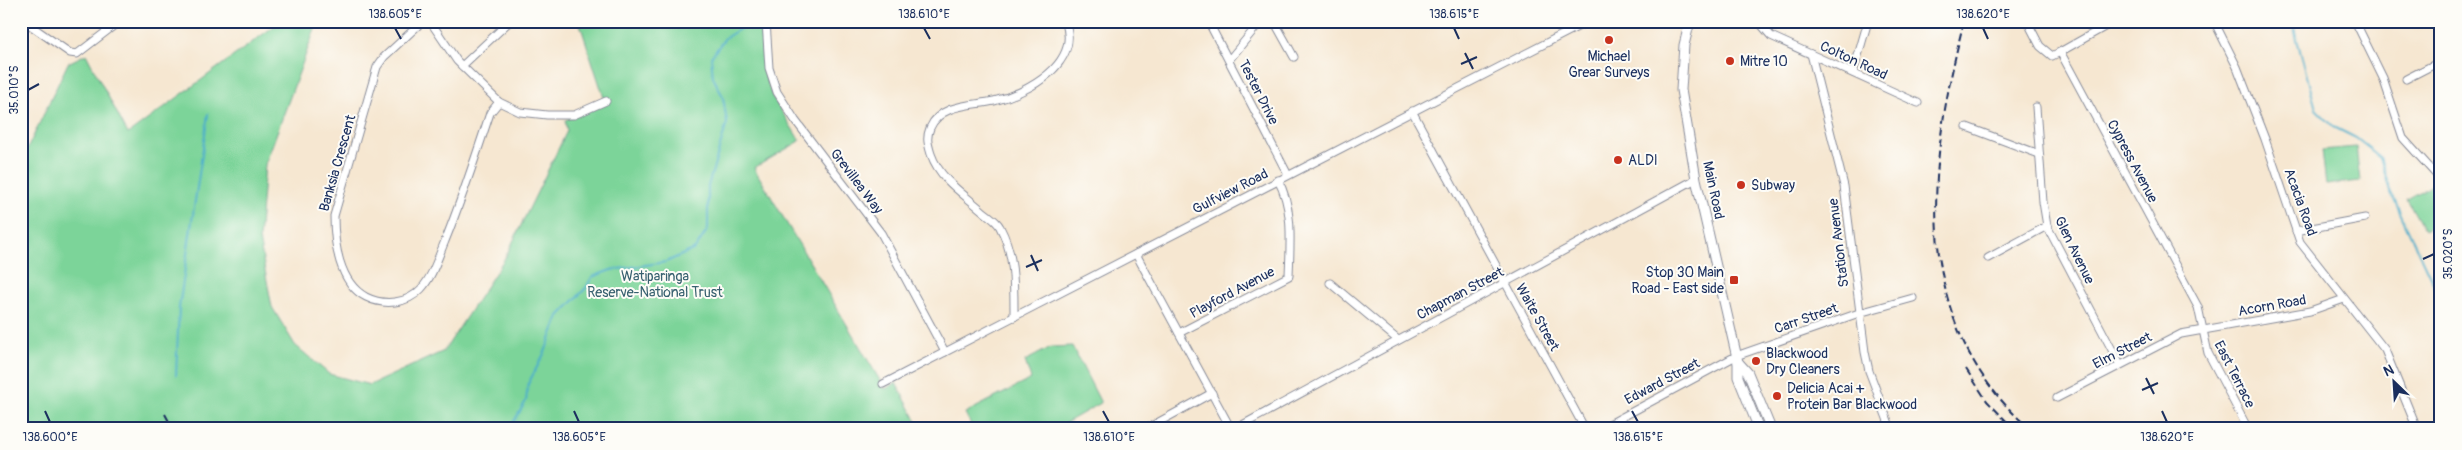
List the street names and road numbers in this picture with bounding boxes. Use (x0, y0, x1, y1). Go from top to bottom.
street label: Colton Road (1817, 37, 1890, 84)
street label: Tester Drive (1235, 57, 1282, 128)
street label: Banksia Crescent (316, 113, 359, 213)
street label: Cypress Avenue (2104, 117, 2162, 206)
street label: Grevillea Way (827, 145, 887, 217)
street label: Main Road (1699, 160, 1728, 221)
street label: Gulfview Road (1190, 165, 1271, 218)
street label: Acacia Road (2280, 166, 2321, 238)
street label: Station Avenue (1825, 197, 1852, 288)
street label: Glen Avenue (2051, 214, 2098, 287)
street label: Playford Avenue (1187, 263, 1278, 322)
street label: Chapman Street (1414, 263, 1507, 323)
street label: Waite Street (1512, 281, 1563, 354)
street label: Acorn Road (2237, 291, 2308, 320)
street label: Carr Street (1772, 300, 1841, 337)
street label: Elm Street (2090, 328, 2155, 373)
street label: East Terrace (2210, 338, 2259, 411)
street label: Edward Street (1622, 354, 1703, 408)

